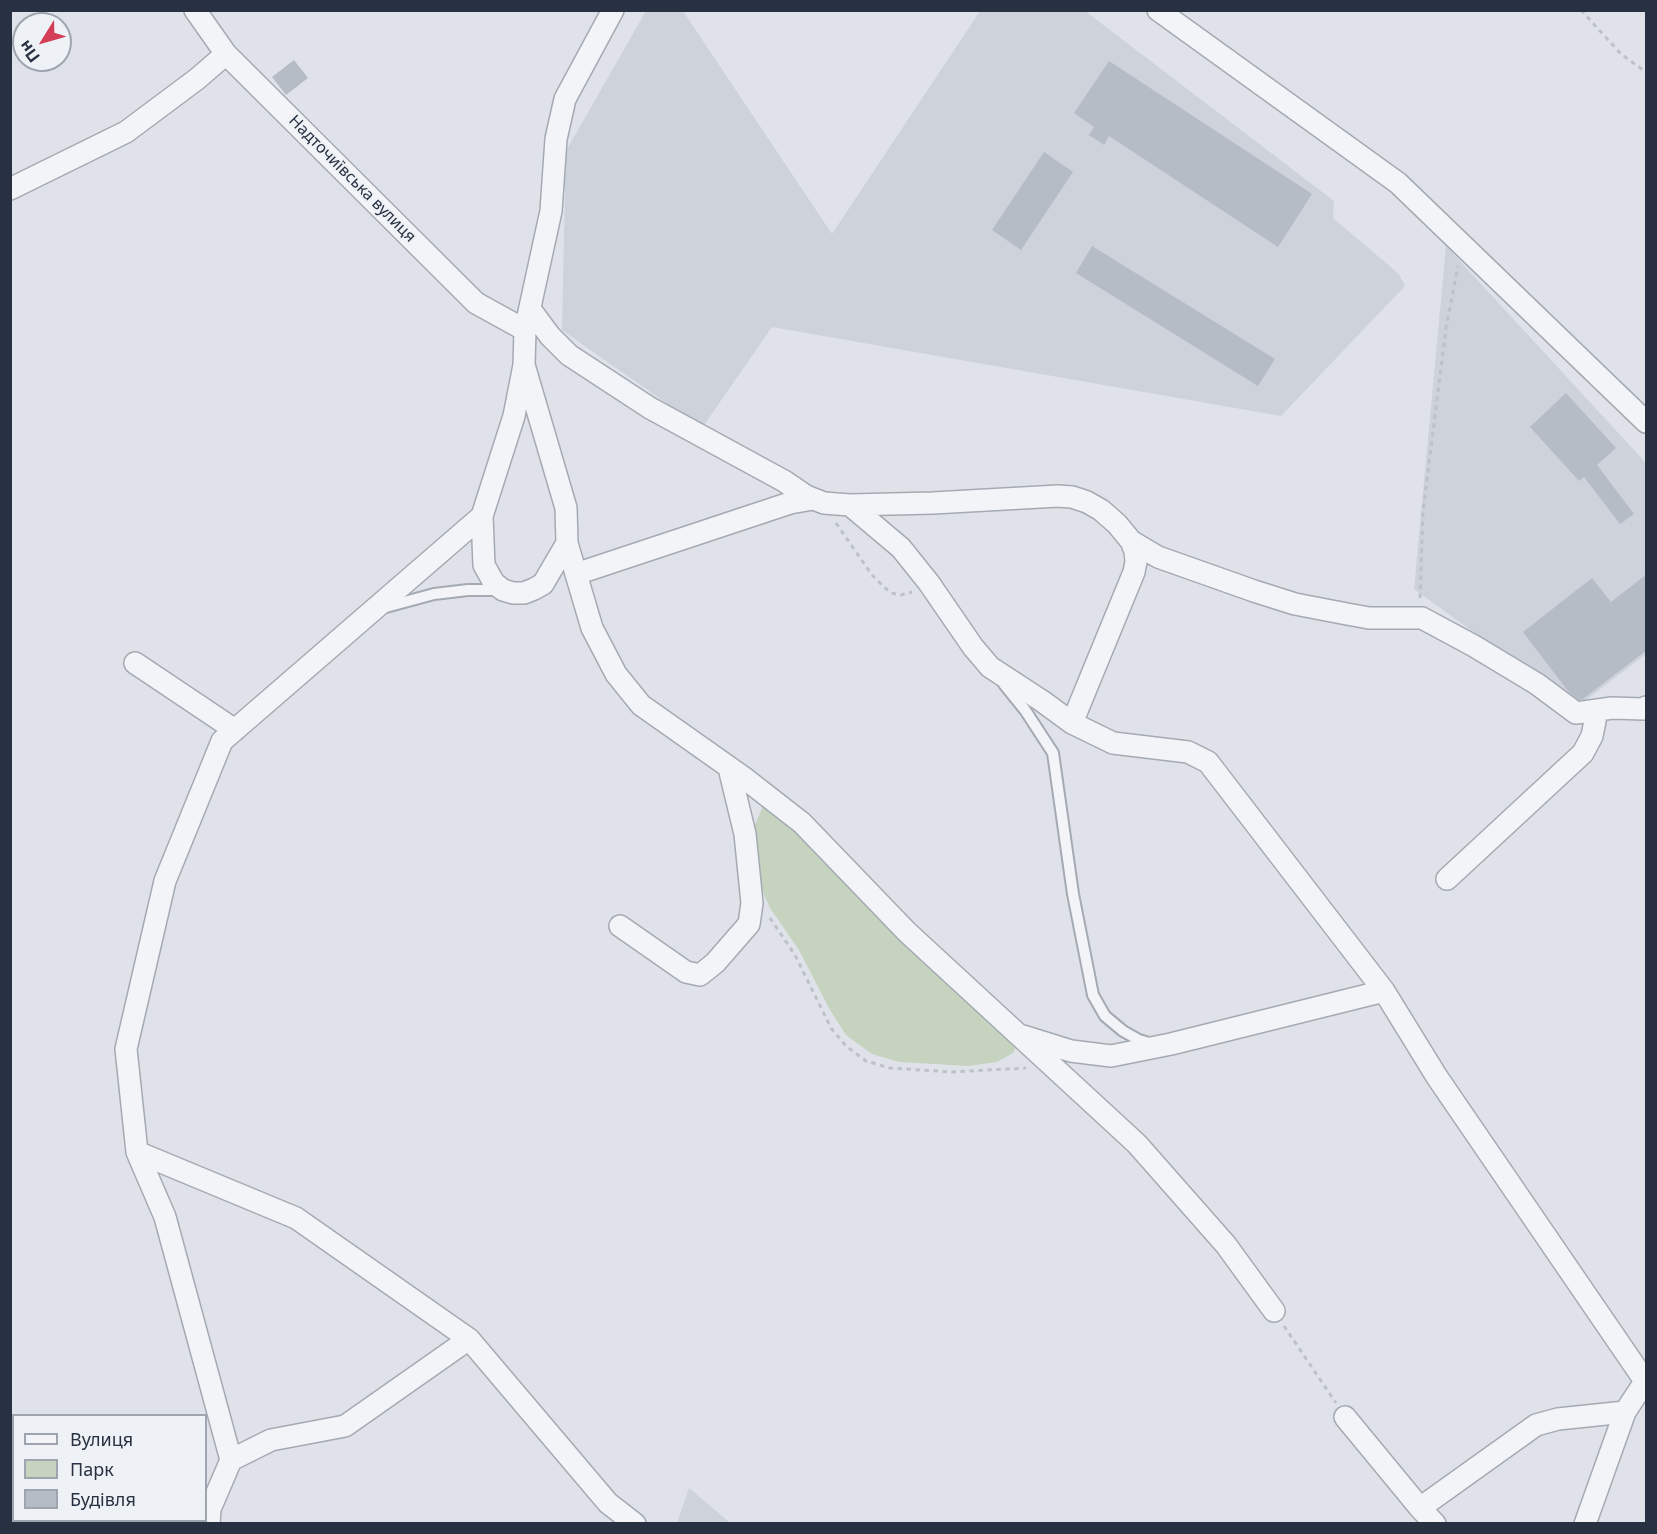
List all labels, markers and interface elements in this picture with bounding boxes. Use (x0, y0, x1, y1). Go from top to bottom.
north arrow (12, 12, 72, 72)
text: Пн (14, 36, 45, 67)
street label: Надточиївська вулиця (284, 111, 420, 247)
legend (12, 1414, 207, 1522)
text: Вулиця (70, 1427, 133, 1451)
text: Парк (70, 1457, 114, 1481)
text: Будівля (70, 1487, 136, 1511)

